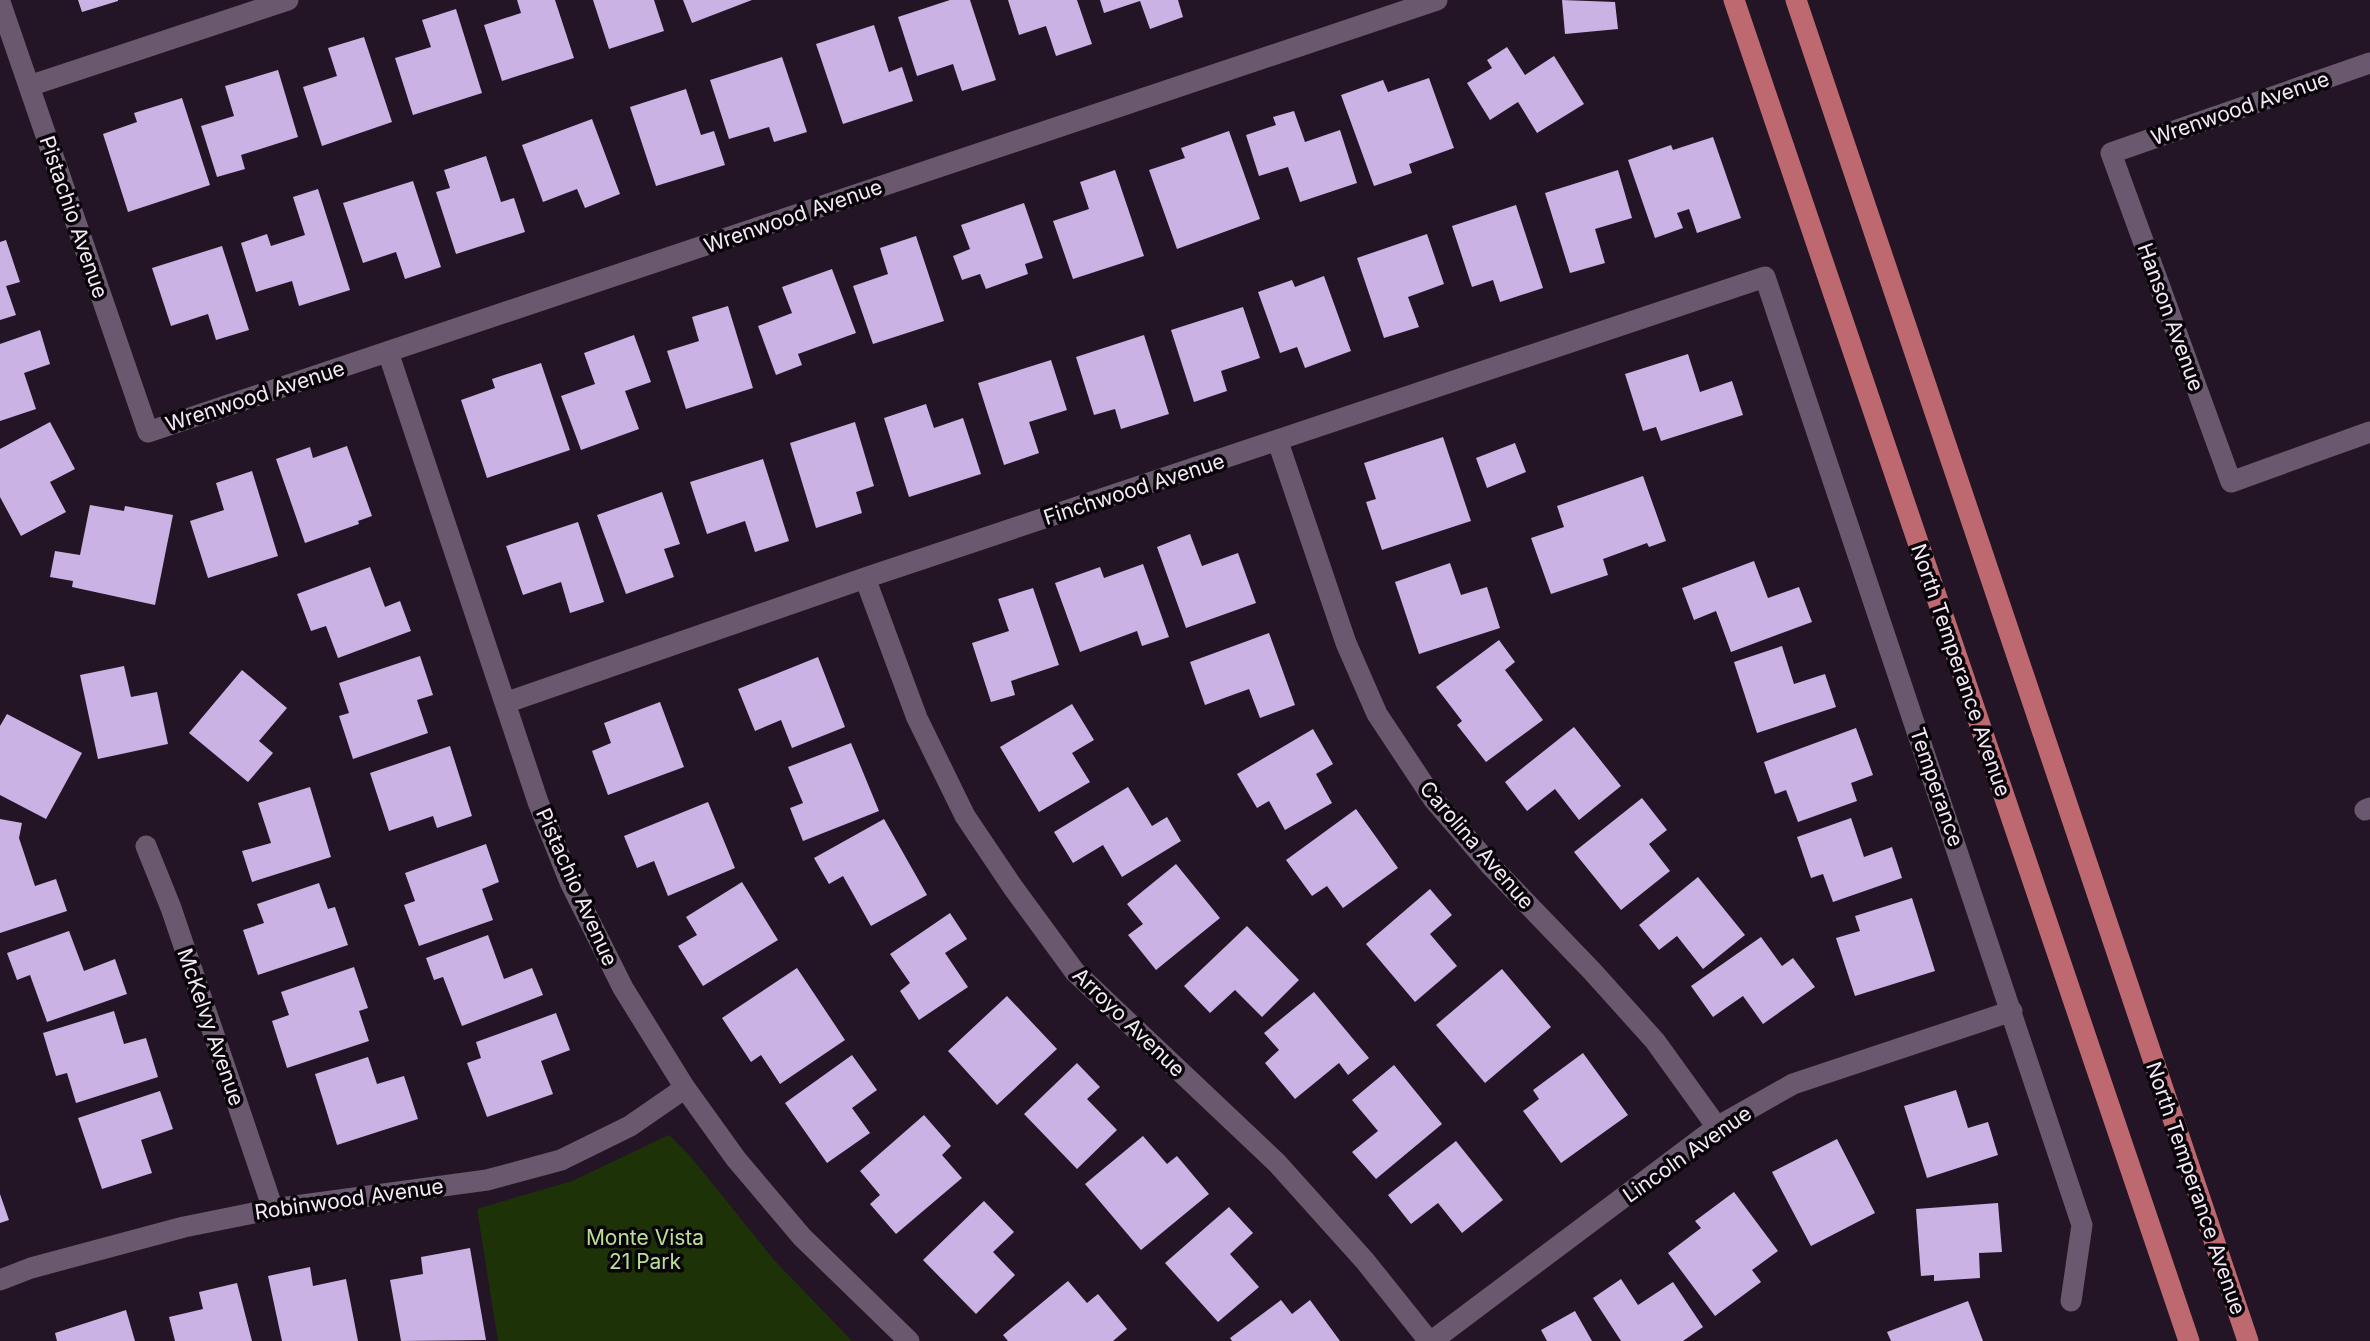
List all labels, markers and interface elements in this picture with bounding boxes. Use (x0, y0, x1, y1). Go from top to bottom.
street label: Wrenwood Avenue (2148, 66, 2332, 150)
street label: Pistachio Avenue (34, 133, 114, 301)
street label: Wrenwood Avenue (701, 174, 885, 258)
street label: Hanson Avenue (2133, 240, 2209, 394)
street label: Wrenwood Avenue (162, 355, 348, 437)
street label: Finchwood Avenue (1040, 448, 1228, 530)
street label: North Temperance Avenue (1906, 540, 2016, 800)
street label: Temperance (1905, 724, 1969, 850)
street label: Carolina Avenue (1415, 776, 1539, 914)
street label: Pistachio Avenue (531, 804, 623, 970)
street label: McKelvy Avenue (172, 945, 250, 1109)
street label: Arroyo Avenue (1068, 962, 1190, 1082)
street label: North Temperance Avenue (2141, 1058, 2251, 1318)
street label: Lincoln Avenue (1618, 1100, 1756, 1208)
street label: Robinwood Avenue (253, 1173, 445, 1225)
park label: Monte Vista 21 Park (586, 1225, 704, 1274)

